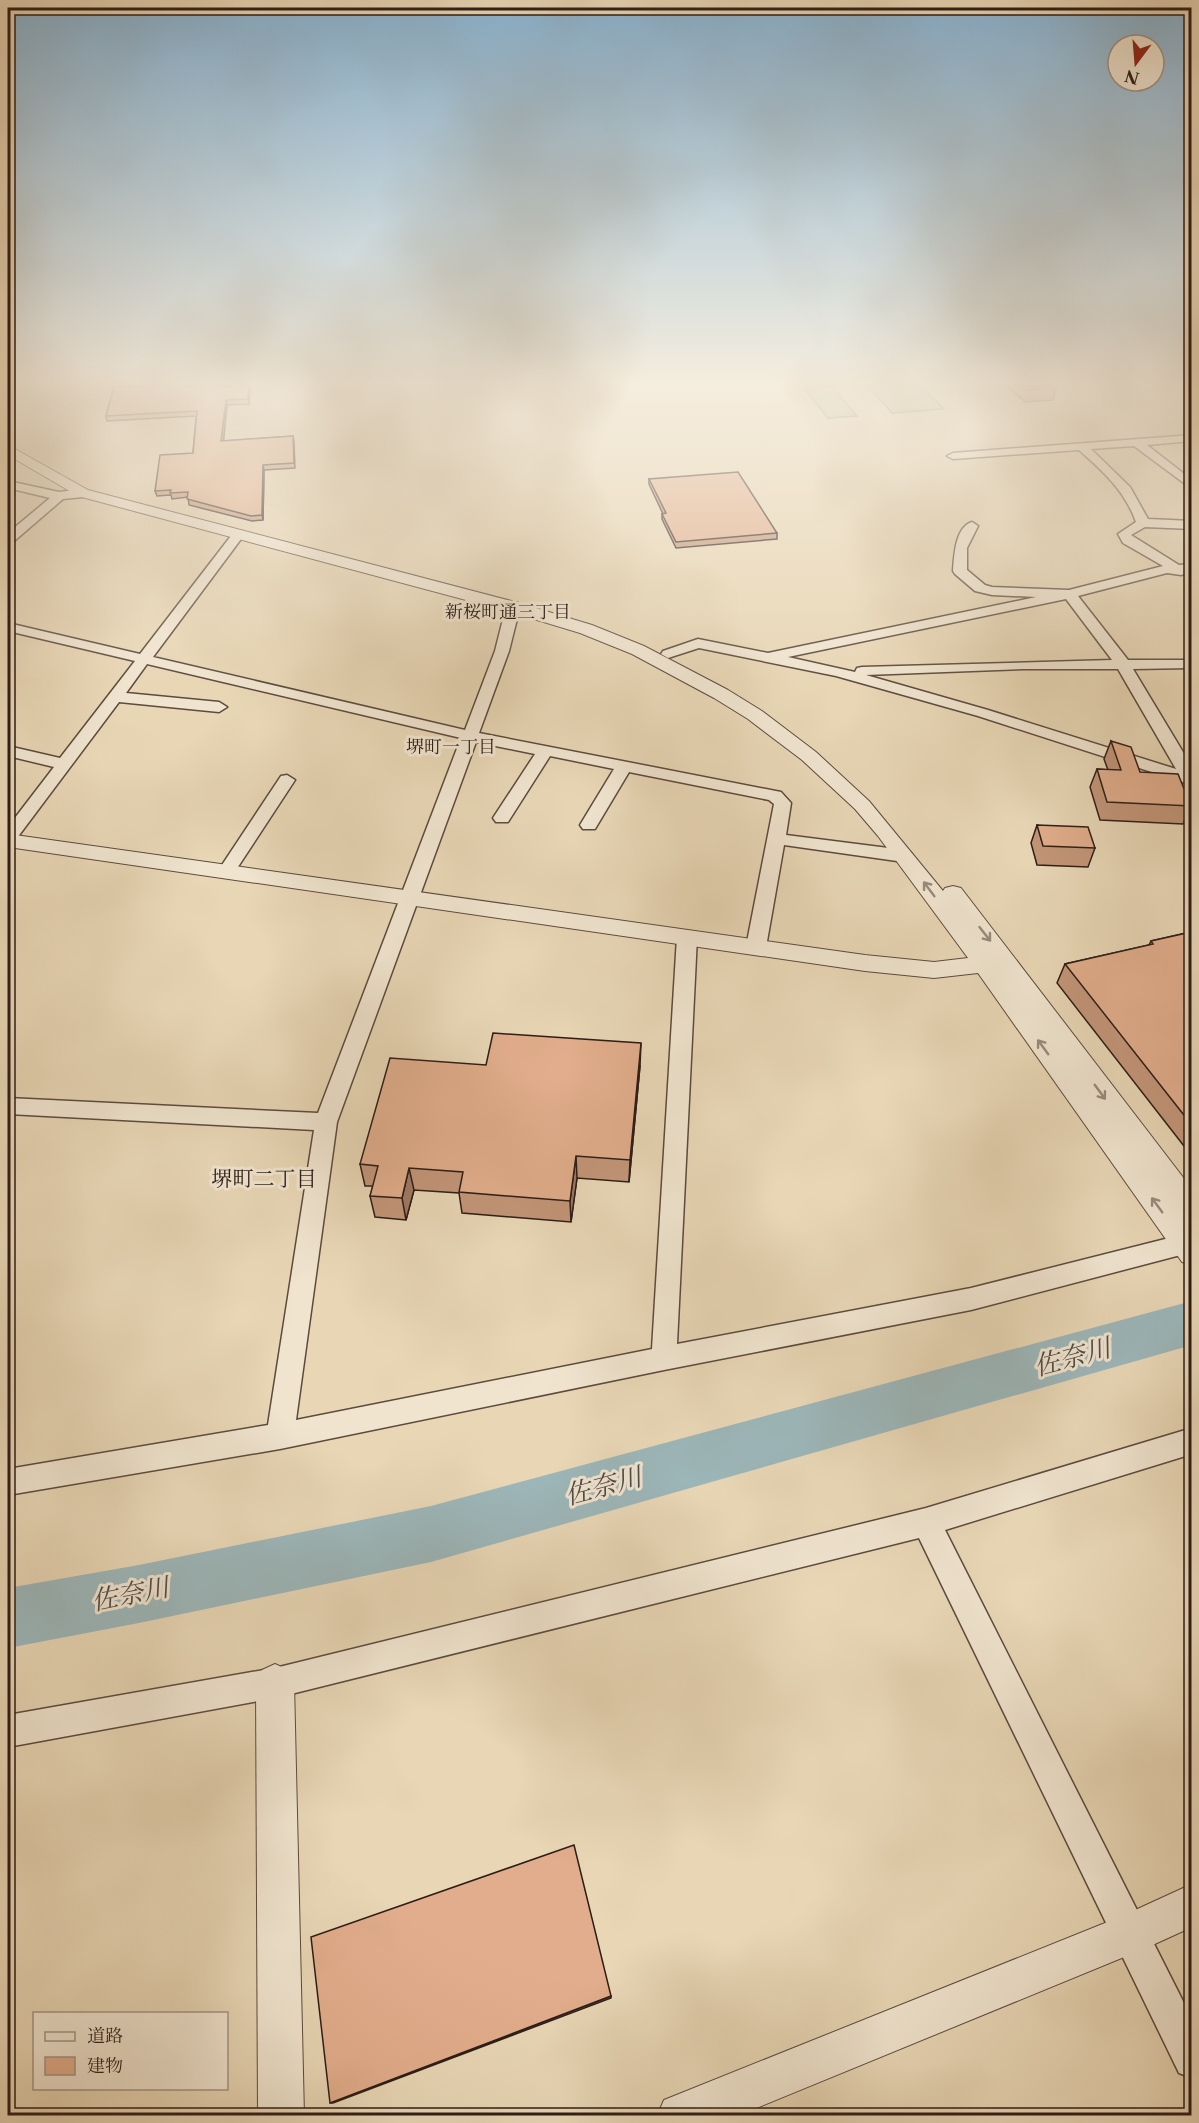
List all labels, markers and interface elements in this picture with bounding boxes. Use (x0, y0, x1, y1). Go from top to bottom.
north arrow (1106, 33, 1166, 93)
text: N (1122, 66, 1141, 89)
district label: 新桜町通三丁目 (445, 601, 571, 623)
district label: 堺町一丁目 (406, 736, 496, 758)
one-way arrow (923, 881, 936, 897)
one-way arrow (979, 926, 992, 942)
one-way arrow (1037, 1040, 1049, 1056)
one-way arrow (1094, 1083, 1106, 1099)
district label: 堺町二丁目 (212, 1166, 317, 1191)
one-way arrow (1151, 1198, 1163, 1214)
water label: 佐奈川 (1030, 1331, 1117, 1383)
water label: 佐奈川 (561, 1460, 648, 1512)
water label: 佐奈川 (89, 1570, 174, 1617)
legend (33, 2012, 228, 2090)
text: 道路 (87, 2025, 123, 2047)
text: 建物 (87, 2055, 123, 2077)

